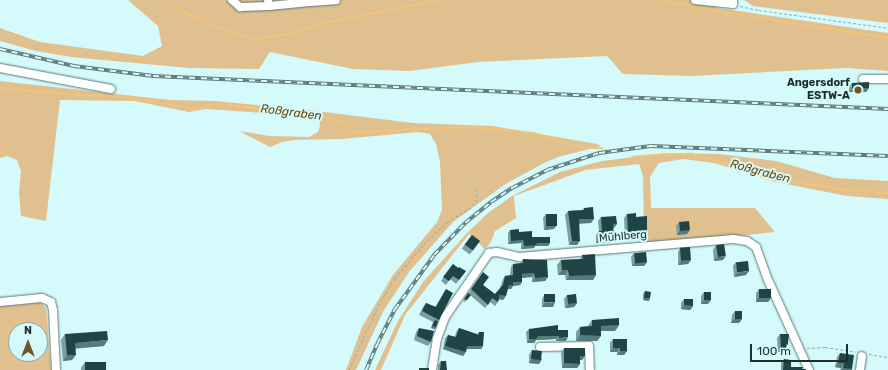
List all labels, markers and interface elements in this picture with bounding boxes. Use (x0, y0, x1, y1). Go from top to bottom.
place label: Angersdorf ESTW-A (787, 77, 850, 103)
marker: Angersdorf ESTW-A (853, 85, 863, 95)
water label: Roßgraben (260, 102, 322, 124)
water label: Roßgraben (728, 157, 792, 187)
street label: Mühlberg (598, 228, 648, 246)
north arrow (8, 322, 48, 362)
text: N (24, 324, 32, 337)
scale bar (752, 336, 850, 362)
text: 100 m (757, 344, 791, 358)

